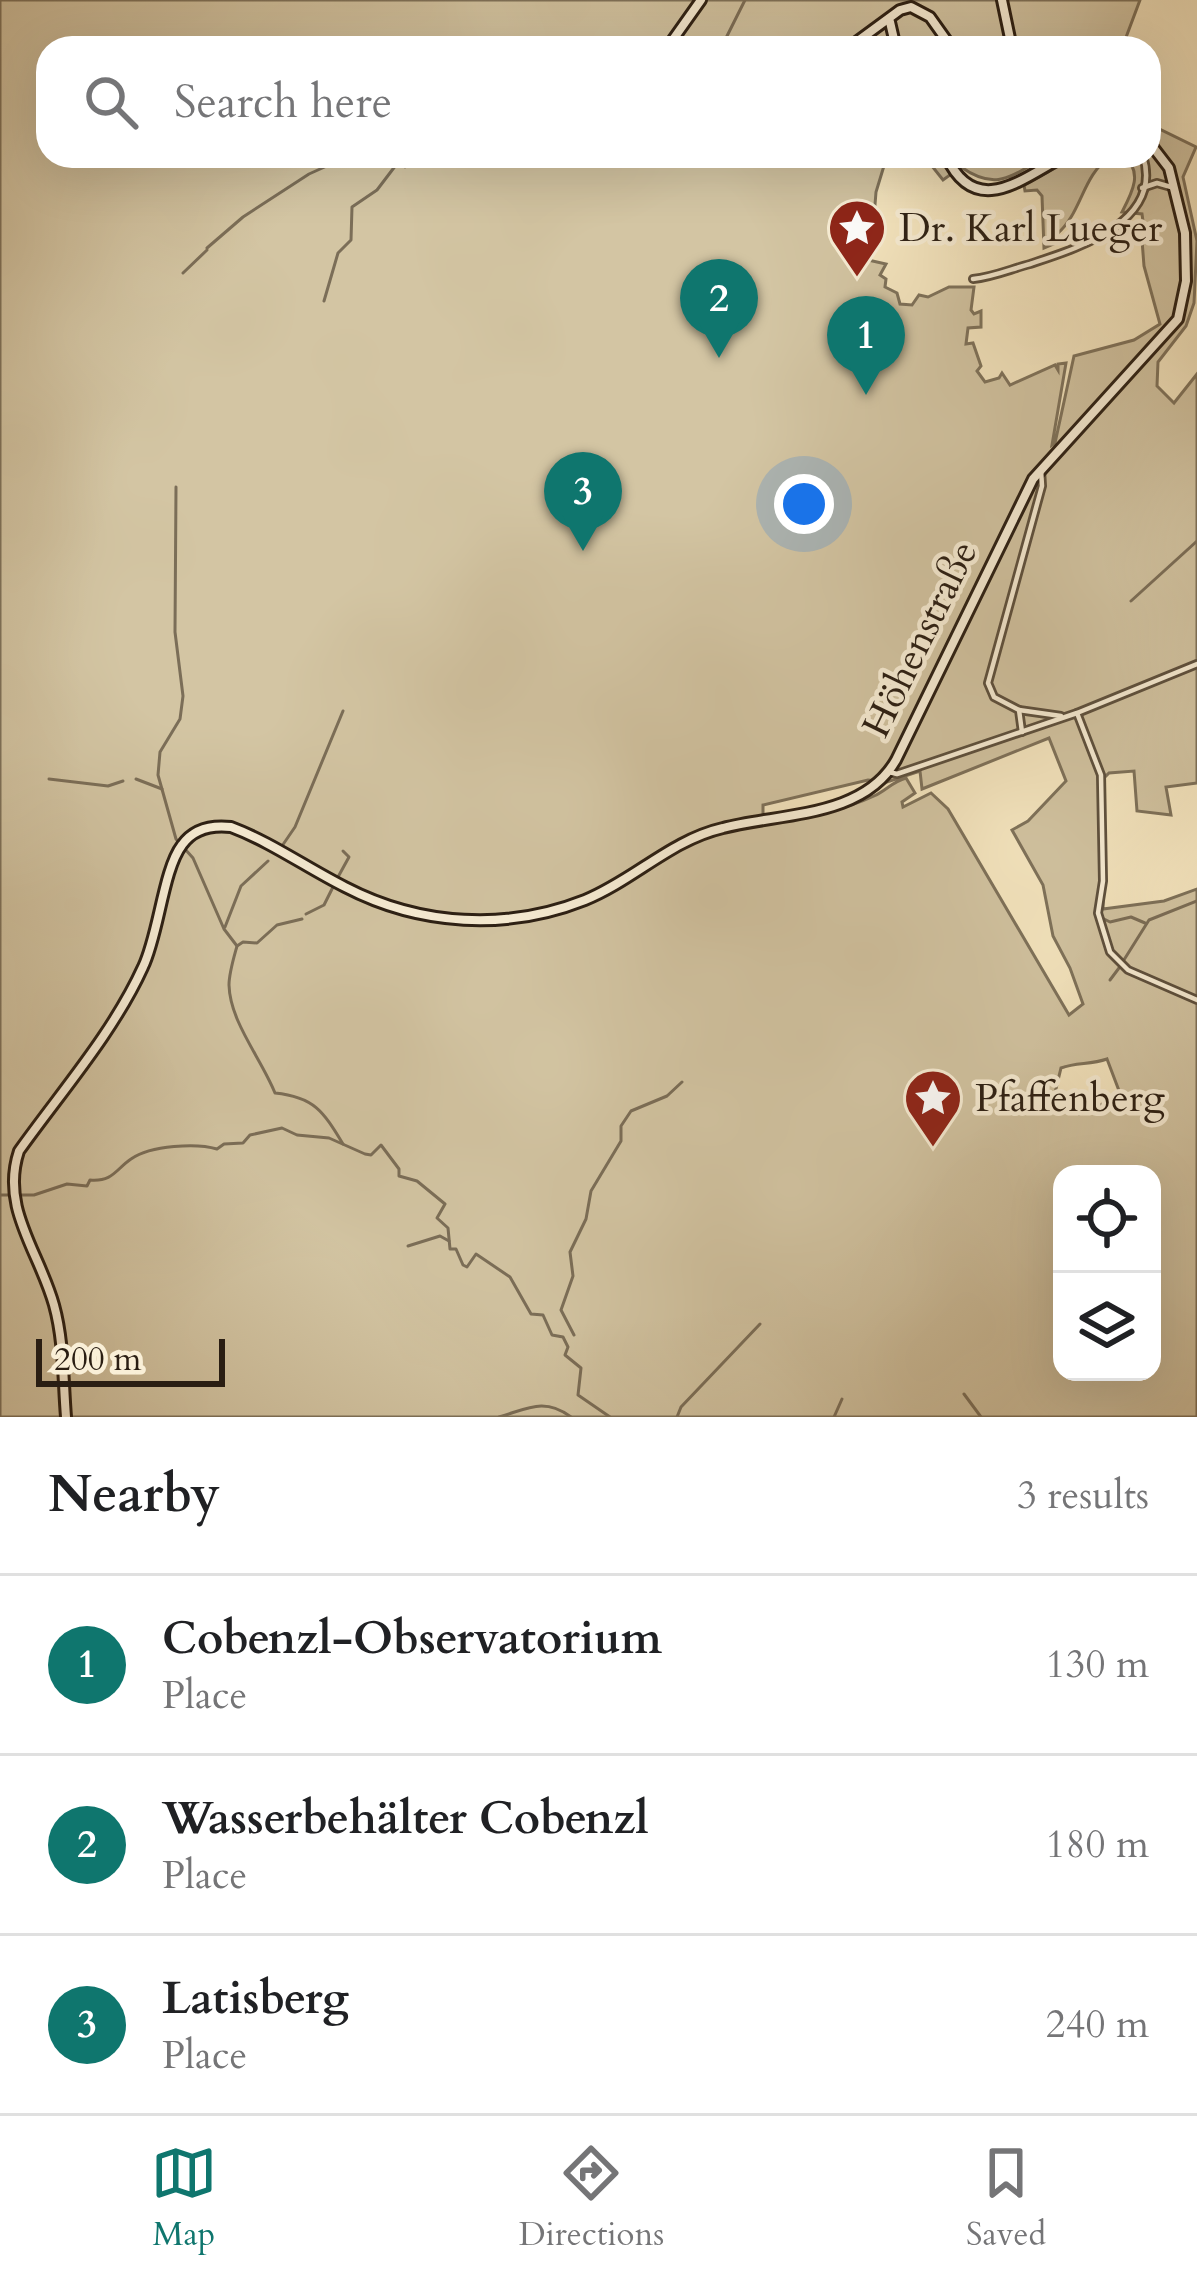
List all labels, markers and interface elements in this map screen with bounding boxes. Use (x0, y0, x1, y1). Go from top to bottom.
search box (36, 36, 1161, 168)
icon: search (78, 69, 144, 135)
text: Search here (174, 72, 392, 133)
place icon: Dr. Karl Lueger (826, 197, 888, 279)
place label: Dr. Karl Lueger (899, 202, 1163, 255)
pin: 2 (680, 259, 758, 358)
pin: 1 (827, 296, 905, 395)
pin: 3 (544, 452, 622, 551)
your location (774, 474, 834, 534)
street label: Höhenstraße (850, 532, 990, 746)
place icon: Pfaffenberg (902, 1067, 964, 1149)
place label: Pfaffenberg (975, 1072, 1165, 1125)
map controls (1053, 1165, 1161, 1381)
button: locate (1053, 1165, 1161, 1273)
button: layers (1053, 1273, 1161, 1381)
scale bar (36, 1333, 225, 1386)
text: 200 m (54, 1337, 141, 1382)
text: Nearby (48, 1460, 220, 1530)
text: 3 results (1017, 1469, 1149, 1522)
text: Cobenzl-Observatorium (162, 1608, 662, 1669)
text: 1 (77, 1638, 97, 1691)
text: 130 m (1046, 1638, 1149, 1691)
text: Place (162, 1669, 247, 1722)
text: Wasserbehälter Cobenzl (162, 1788, 649, 1849)
text: 2 (77, 1818, 97, 1871)
text: 180 m (1046, 1818, 1149, 1871)
text: Place (162, 1849, 247, 1902)
text: Latisberg (162, 1968, 349, 2029)
text: 3 (77, 1998, 97, 2051)
text: 240 m (1046, 1998, 1149, 2051)
text: Place (162, 2029, 247, 2082)
tab: Map (151, 2140, 217, 2257)
tab: Directions (519, 2140, 664, 2257)
tab: Saved (966, 2140, 1046, 2257)

